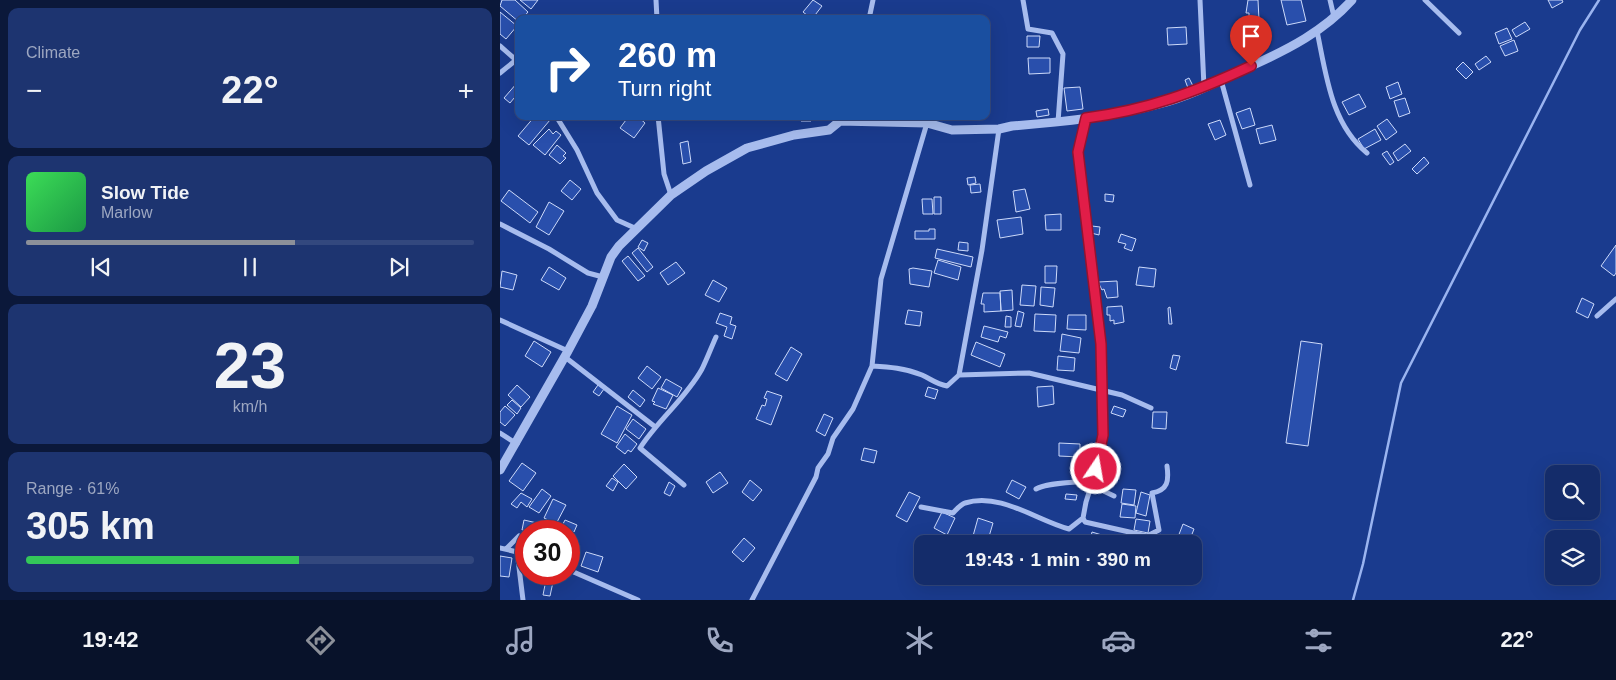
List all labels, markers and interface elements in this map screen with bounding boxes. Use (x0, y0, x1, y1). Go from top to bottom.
pin (1230, 15, 1272, 66)
icon: arrive (1237, 22, 1265, 50)
icon: right (535, 35, 600, 100)
text: 260 m (618, 35, 717, 74)
text: Climate (26, 44, 80, 61)
text: 22° (221, 69, 279, 111)
text: − (26, 75, 42, 106)
text: + (458, 75, 474, 106)
text: Turn right (618, 76, 711, 101)
text: Slow Tide (101, 182, 189, 203)
text: Marlow (101, 204, 153, 221)
icon: previous (87, 253, 115, 281)
icon: pause (236, 253, 264, 281)
icon: next (385, 253, 413, 281)
text: 23 (214, 329, 286, 402)
text: km/h (233, 398, 267, 415)
position arrow (1069, 442, 1121, 494)
map controls (1545, 465, 1600, 585)
button: search (1545, 465, 1600, 520)
text: Range · 61% (26, 480, 119, 497)
text: 305 km (26, 505, 155, 547)
speed limit sign: 30 (515, 520, 580, 585)
button: layers (1545, 530, 1600, 585)
text: 19:43 · 1 min · 390 m (965, 549, 1151, 570)
icon: directions (303, 623, 338, 658)
icon: music (503, 623, 538, 658)
icon: phone (702, 623, 737, 658)
icon: climate (902, 623, 937, 658)
icon: car (1101, 623, 1136, 658)
icon: filters (1301, 623, 1336, 658)
text: 19:42 (82, 627, 139, 652)
text: 22° (1500, 627, 1534, 652)

